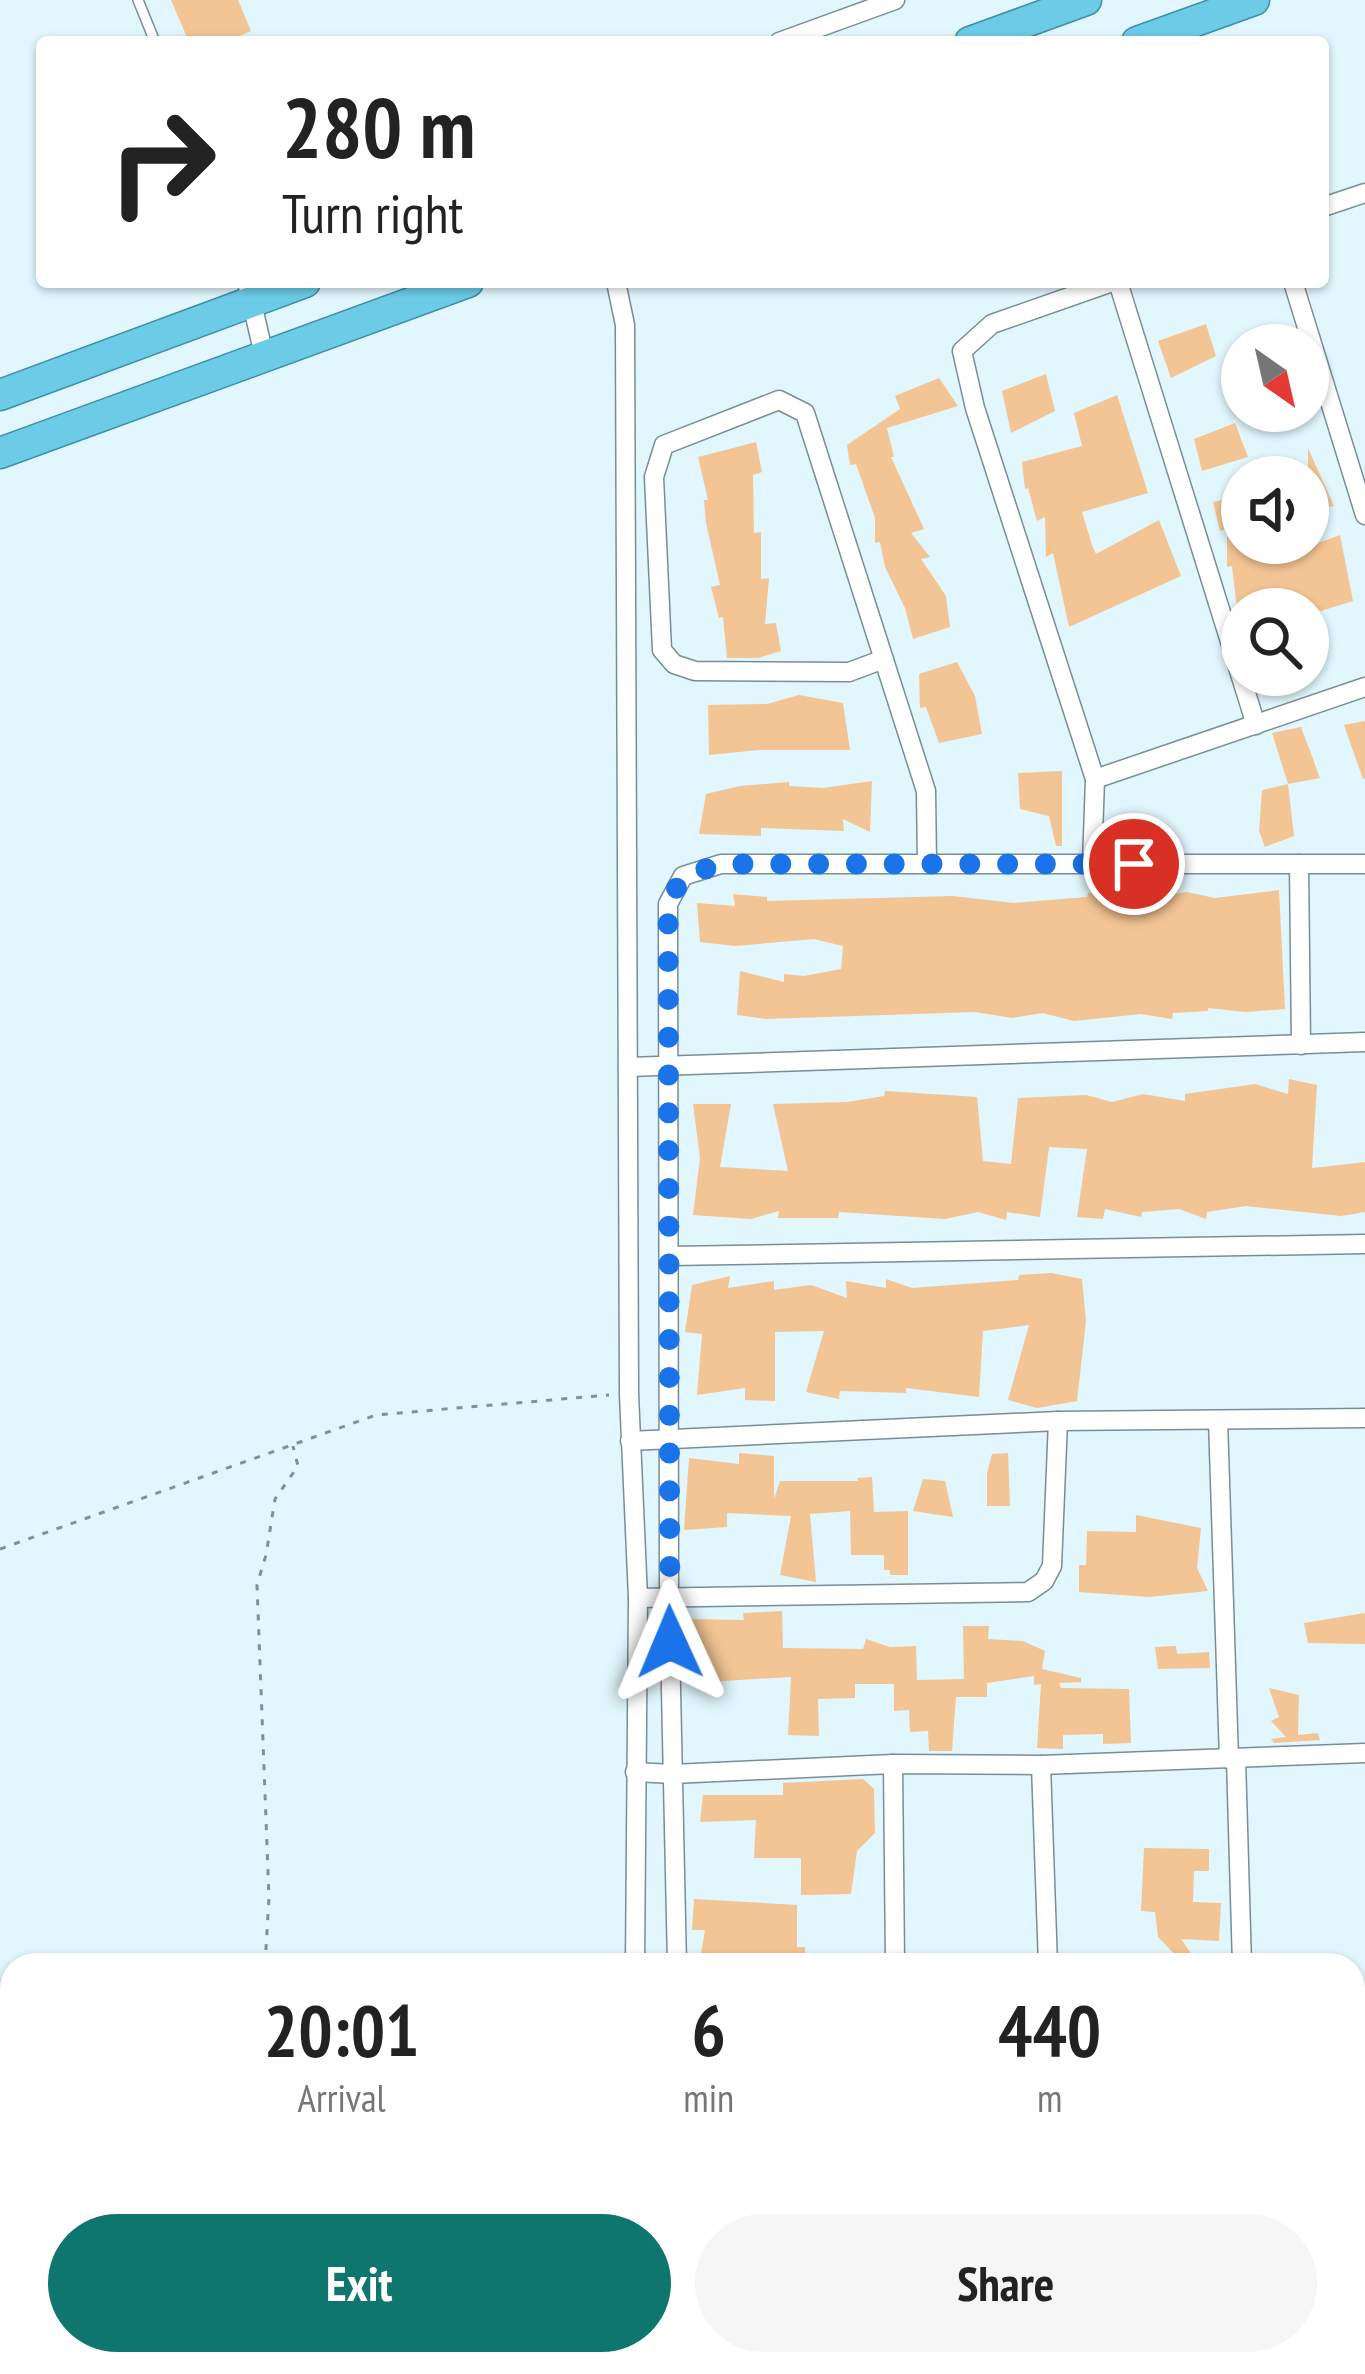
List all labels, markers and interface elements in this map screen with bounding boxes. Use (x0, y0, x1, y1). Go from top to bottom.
text: 280 m (282, 72, 475, 181)
icon: right (84, 84, 240, 240)
text: Turn right (282, 178, 463, 248)
north arrow (1221, 324, 1329, 432)
map controls (1221, 324, 1329, 696)
button: sound (1221, 456, 1329, 564)
button: search (1221, 588, 1329, 696)
pin (1083, 813, 1185, 915)
icon: arrive (1101, 831, 1167, 897)
position arrow (607, 1579, 733, 1705)
text: 20:01 (264, 1983, 420, 2076)
text: 6 (692, 1983, 726, 2076)
text: 440 (998, 1983, 1101, 2076)
text: Arrival (298, 2072, 386, 2123)
text: min (683, 2072, 734, 2123)
text: m (1037, 2072, 1062, 2123)
button: Exit (48, 2214, 671, 2352)
button: Share (695, 2214, 1317, 2352)

